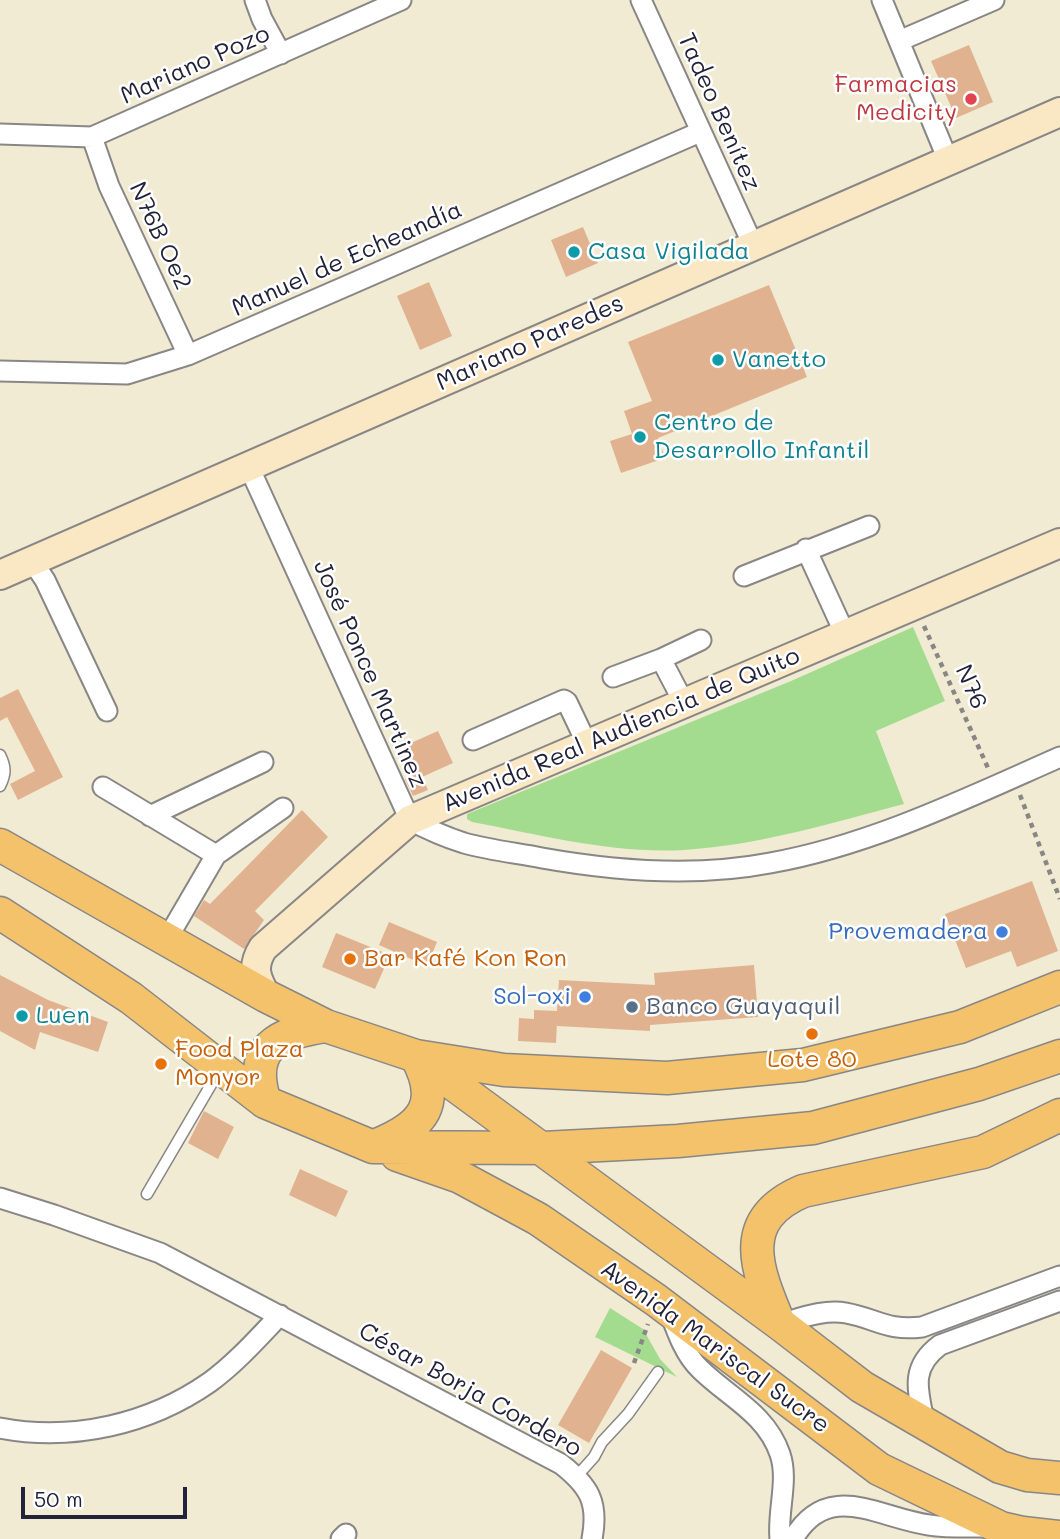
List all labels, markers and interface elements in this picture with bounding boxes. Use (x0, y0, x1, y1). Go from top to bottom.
street label: Mariano Pozo (116, 19, 274, 111)
street label: Tadeo Benítez (671, 29, 767, 195)
place label: Farmacias Medicity (834, 71, 957, 127)
marker: Farmacias Medicity (963, 91, 979, 107)
street label: N76B Oe2 (123, 178, 197, 294)
street label: Manuel de Echeandía (227, 195, 467, 323)
place label: Casa Vigilada (588, 238, 750, 266)
marker: Casa Vigilada (566, 244, 582, 260)
street label: Mariano Paredes (432, 289, 628, 397)
place label: Vanetto (732, 346, 826, 374)
marker: Vanetto (710, 352, 726, 368)
place label: Centro de Desarrollo Infantil (654, 409, 870, 465)
marker: Centro de Desarrollo Infantil (632, 429, 648, 445)
street label: José Ponce Martinez (307, 556, 433, 792)
street label: Avenida Real Audiencia de Quito (438, 641, 804, 819)
street label: N76 (949, 660, 993, 714)
place label: Provemadera (828, 918, 988, 946)
marker: Provemadera (994, 924, 1010, 940)
place label: Bar Kafé Kon Ron (364, 945, 567, 973)
marker: Bar Kafé Kon Ron (342, 951, 358, 967)
place label: Sol-oxi (493, 983, 571, 1011)
marker: Sol-oxi (577, 989, 593, 1005)
place label: Banco Guayaquil (646, 993, 840, 1021)
marker: Banco Guayaquil (624, 999, 640, 1015)
place label: Luen (36, 1002, 90, 1030)
marker: Luen (14, 1008, 30, 1024)
marker: Lote 80 (804, 1026, 820, 1042)
place label: Food Plaza Monyor (175, 1036, 304, 1092)
place label: Lote 80 (767, 1046, 857, 1074)
marker: Food Plaza Monyor (153, 1056, 169, 1072)
street label: Avenida Mariscal Sucre (595, 1254, 835, 1440)
street label: César Borja Cordero (353, 1317, 587, 1463)
scale bar (24, 1472, 191, 1516)
text: 50 m (34, 1485, 83, 1512)

